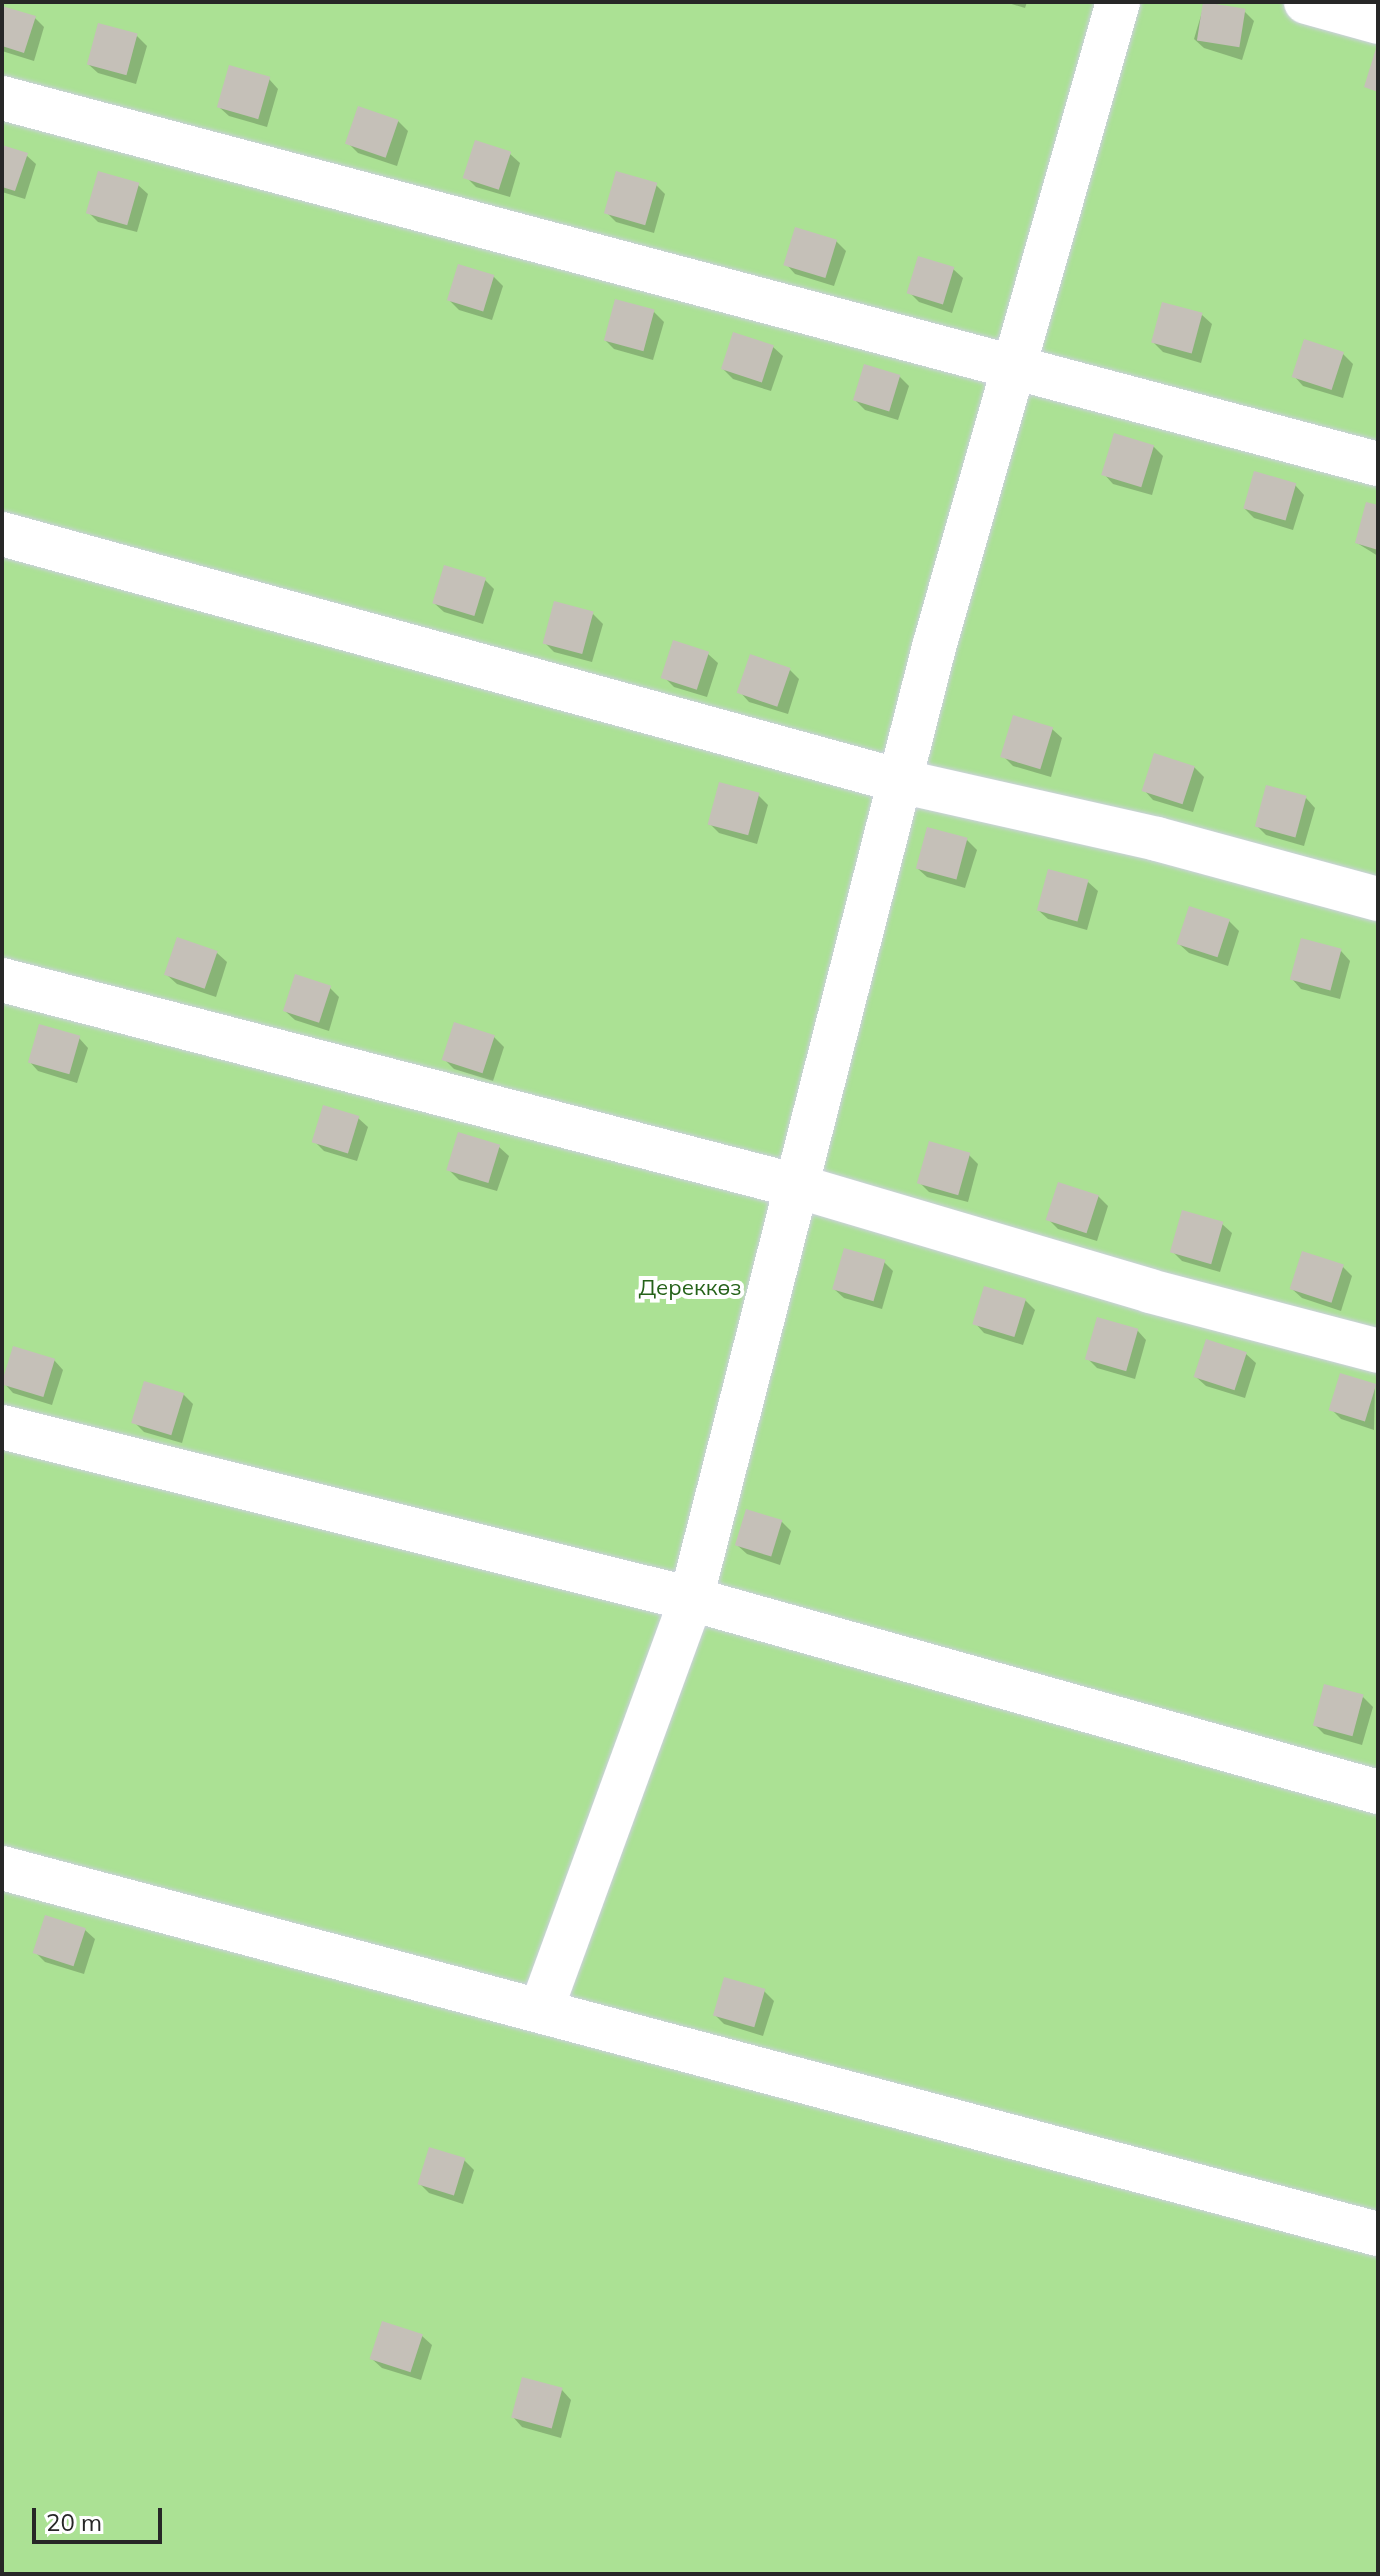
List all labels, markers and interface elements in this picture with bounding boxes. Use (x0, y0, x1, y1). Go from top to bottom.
park label: Дереккөз (638, 1275, 742, 1301)
scale bar (36, 2492, 166, 2542)
text: 20 m (46, 2507, 102, 2537)

